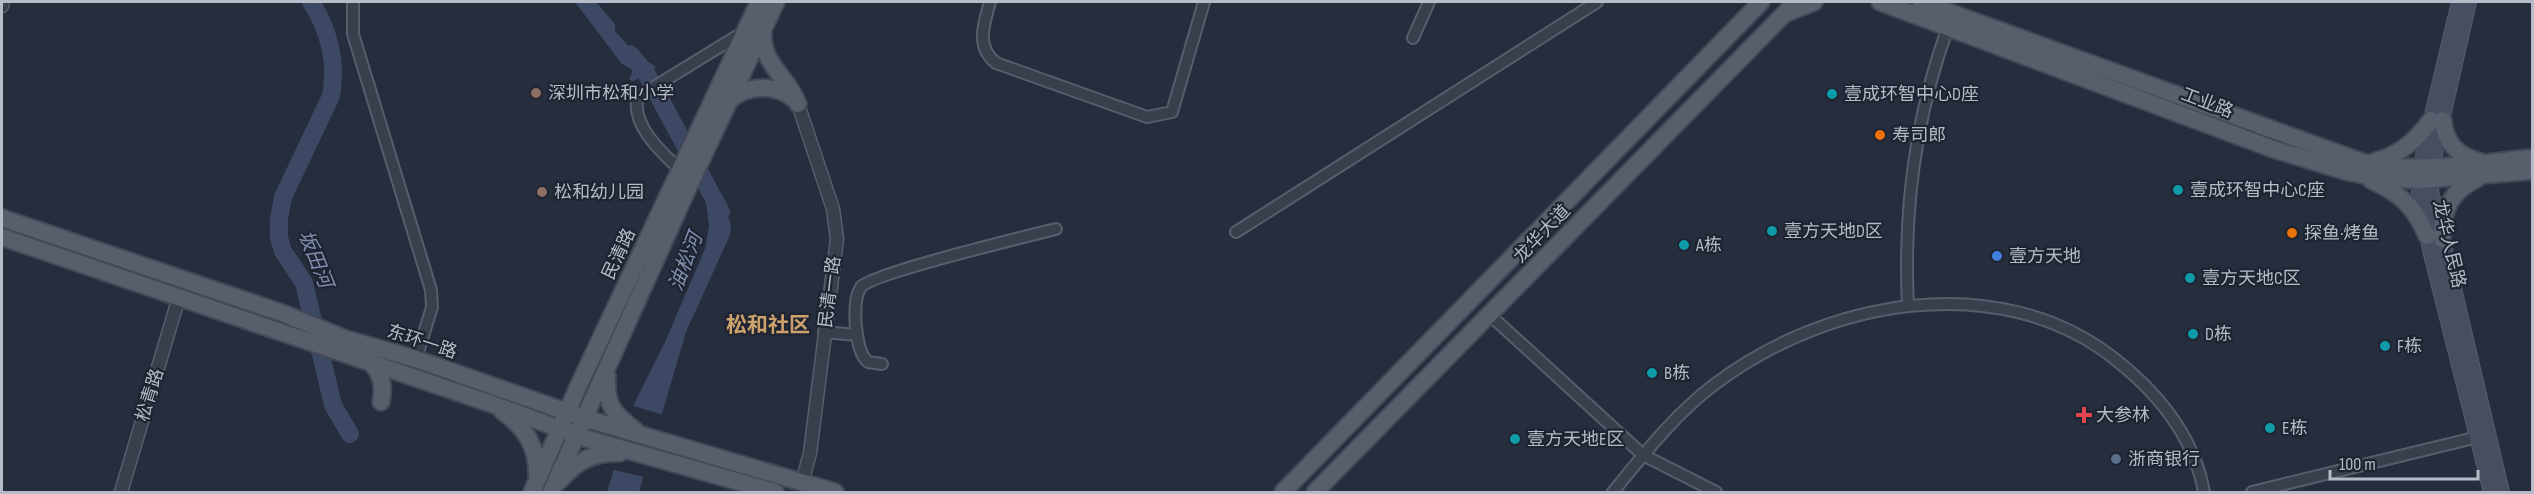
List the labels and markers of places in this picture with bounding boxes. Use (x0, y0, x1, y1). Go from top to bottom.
place label: 深圳市松和小学 (548, 83, 674, 104)
place label: 壹成环智中心D座 (1844, 84, 1979, 105)
marker: 深圳市松和小学 (529, 86, 543, 100)
marker: 壹成环智中心D座 (1825, 87, 1839, 101)
place label: 寿司郎 (1892, 125, 1946, 146)
marker: 寿司郎 (1873, 128, 1887, 142)
place label: 壹成环智中心C座 (2190, 180, 2325, 201)
place label: 松和幼儿园 (554, 182, 644, 203)
marker: 壹成环智中心C座 (2171, 183, 2185, 197)
marker: 松和幼儿园 (535, 185, 549, 199)
place label: 壹方天地D区 (1784, 221, 1883, 242)
place label: 探鱼·烤鱼 (2304, 223, 2380, 244)
marker: 壹方天地D区 (1765, 224, 1779, 238)
marker: 探鱼·烤鱼 (2285, 226, 2299, 240)
place label: A栋 (1695, 235, 1722, 256)
marker: A栋 (1677, 238, 1691, 252)
place label: 壹方天地 (2009, 246, 2081, 267)
marker: 壹方天地 (1990, 249, 2004, 263)
place label: 壹方天地C区 (2202, 268, 2301, 289)
marker: 壹方天地C区 (2183, 271, 2197, 285)
place label: D栋 (2205, 324, 2232, 345)
marker: D栋 (2186, 327, 2200, 341)
place label: F栋 (2397, 336, 2422, 357)
marker: F栋 (2378, 339, 2392, 353)
place label: B栋 (1664, 363, 1690, 384)
marker: B栋 (1645, 366, 1659, 380)
place label: 大参林 (2096, 405, 2150, 426)
marker: 大参林 (2077, 408, 2091, 422)
place label: E栋 (2282, 418, 2307, 439)
marker: E栋 (2263, 421, 2277, 435)
place label: 壹方天地E区 (1527, 429, 1624, 450)
marker: 壹方天地E区 (1508, 432, 1522, 446)
place label: 浙商银行 (2128, 449, 2200, 470)
marker: 浙商银行 (2109, 452, 2123, 466)

